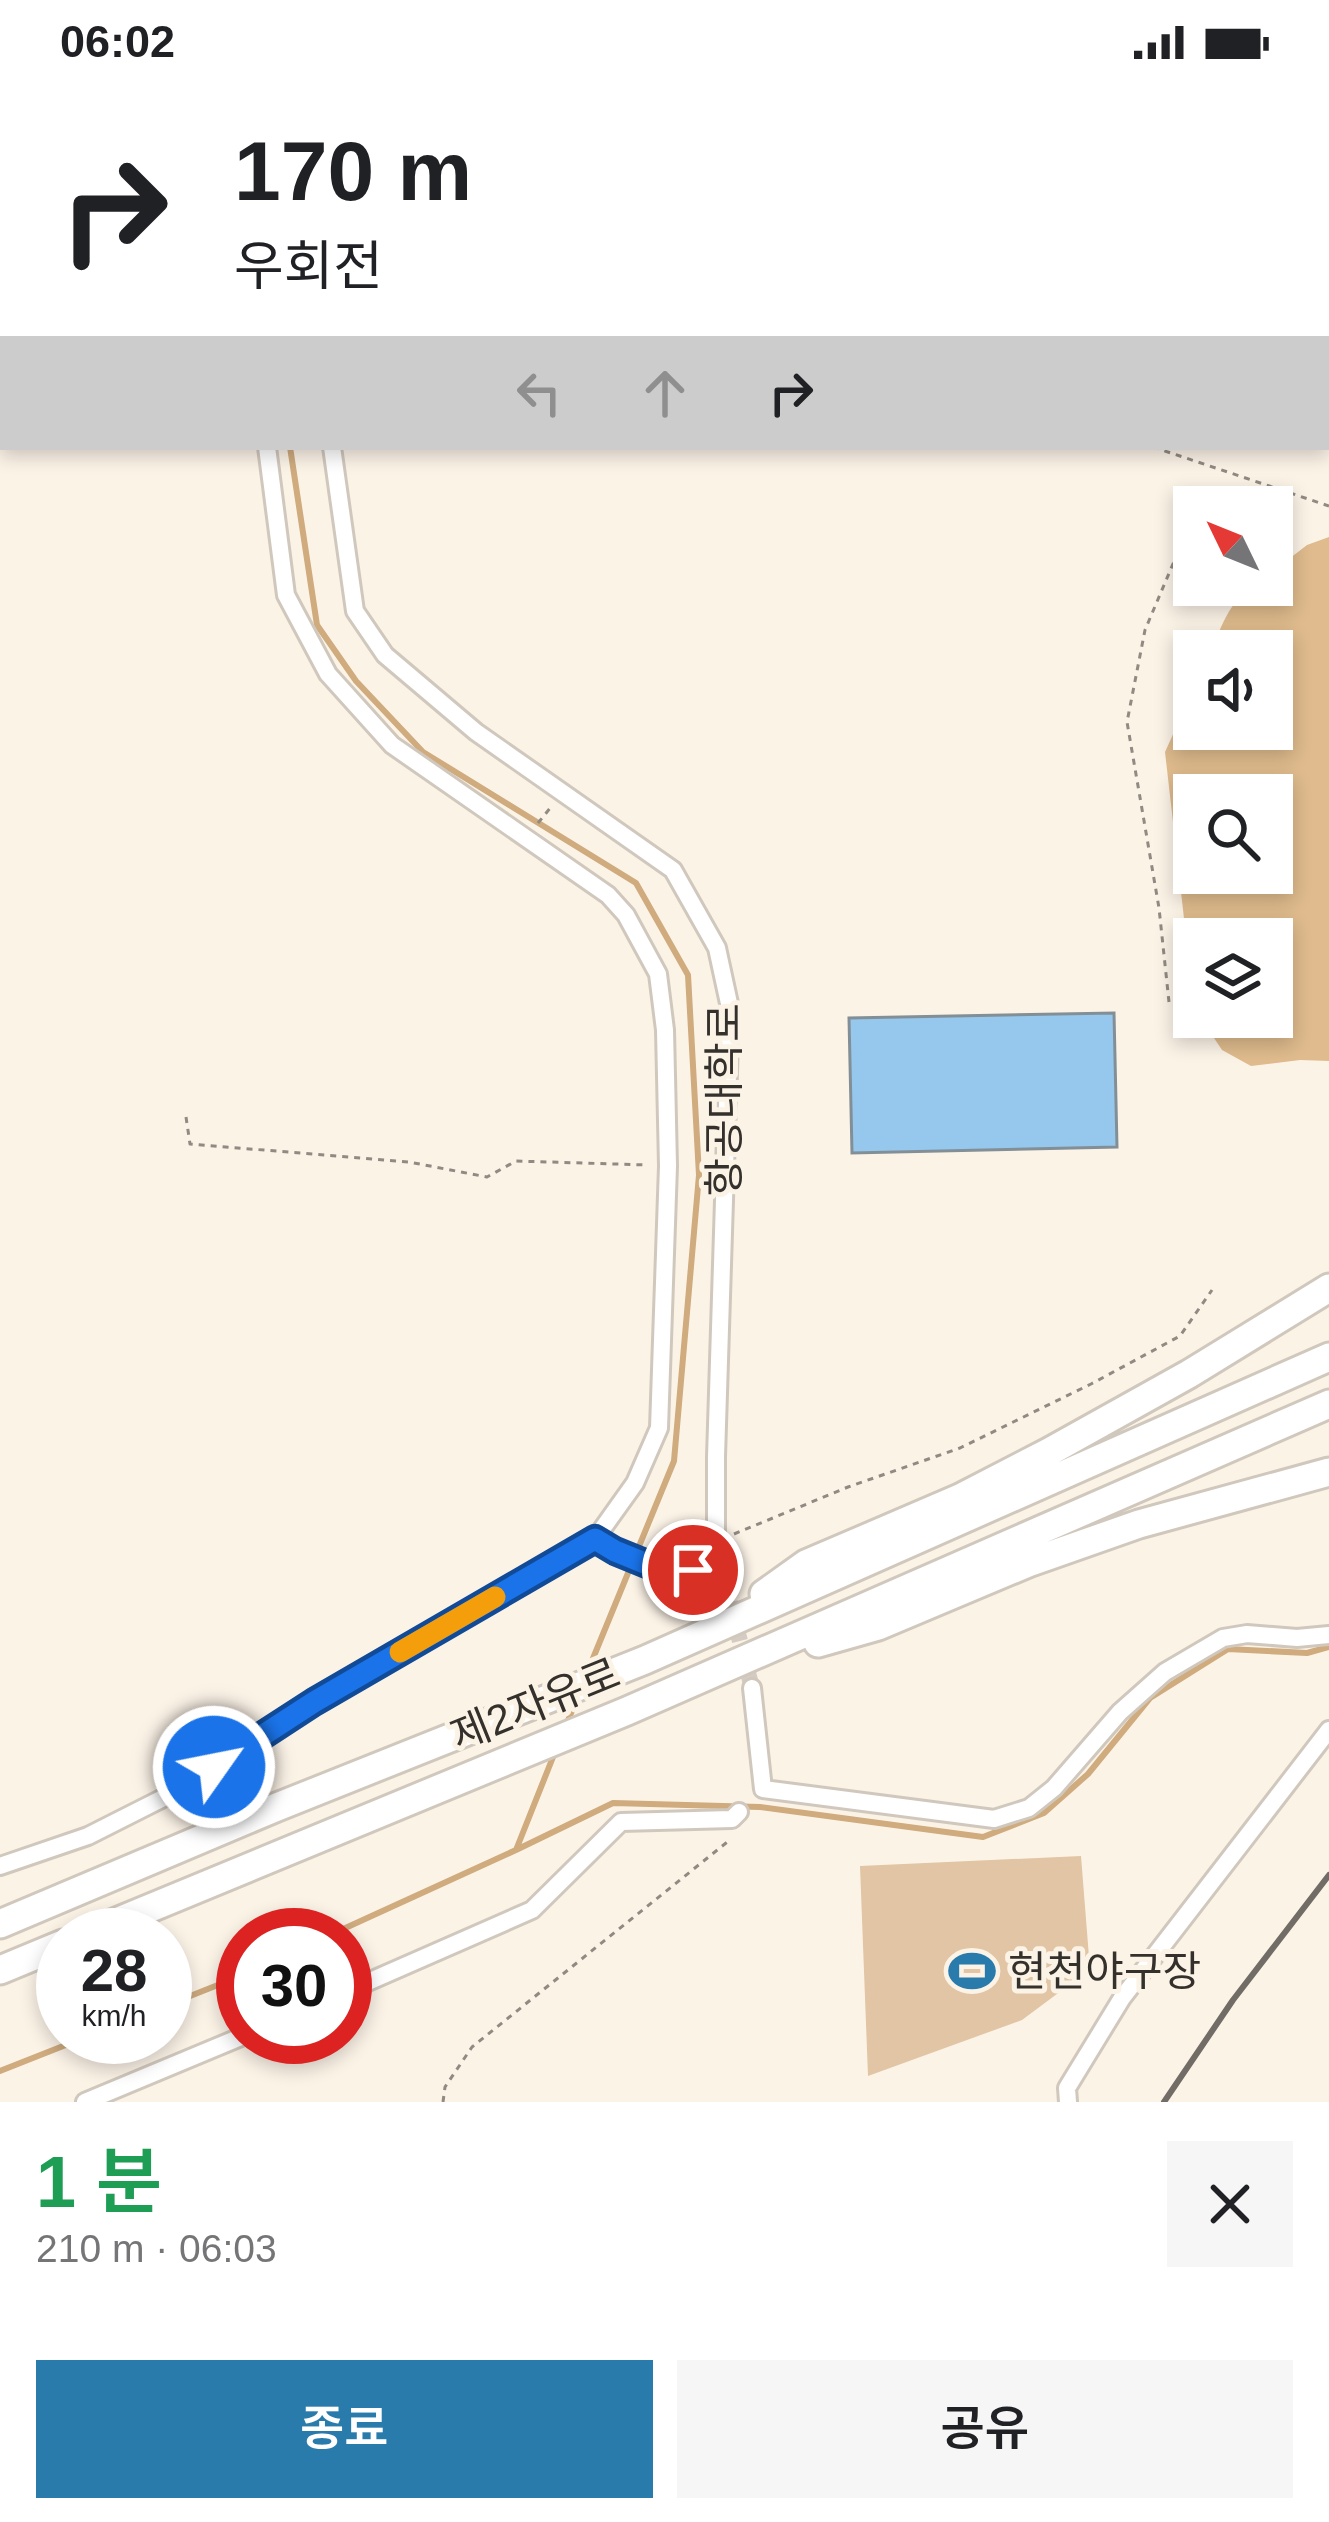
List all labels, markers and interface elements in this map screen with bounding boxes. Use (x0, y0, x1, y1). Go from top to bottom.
text: 06:02 (60, 16, 175, 67)
text: 170 m (234, 124, 472, 218)
icon: right (36, 132, 192, 288)
text: 우회전 (234, 236, 383, 296)
icon: left (506, 360, 572, 426)
icon: ahead (632, 360, 698, 426)
icon: right (758, 360, 824, 426)
north arrow (1173, 486, 1293, 606)
map controls (1173, 486, 1293, 1038)
button: sound (1173, 630, 1293, 750)
button: search (1173, 774, 1293, 894)
button: layers (1173, 918, 1293, 1038)
street label: 항공대학로 (701, 1003, 748, 1197)
pin (642, 1519, 744, 1621)
icon: arrive (660, 1537, 726, 1603)
street label: 제2자유로 (444, 1649, 626, 1760)
position arrow (151, 1704, 277, 1830)
speed limit sign: 30 (216, 1908, 372, 2064)
text: 28 (81, 1937, 147, 2004)
sports icon: 현천야구장 (947, 1946, 997, 1996)
place label: 현천야구장 (1008, 1948, 1201, 1995)
text: km/h (81, 1999, 147, 2032)
button: close (1167, 2141, 1293, 2267)
text: 1 분 (36, 2142, 162, 2222)
text: 210 m · 06:03 (36, 2227, 277, 2270)
button: 종료 (36, 2360, 653, 2498)
button: 공유 (677, 2360, 1293, 2498)

